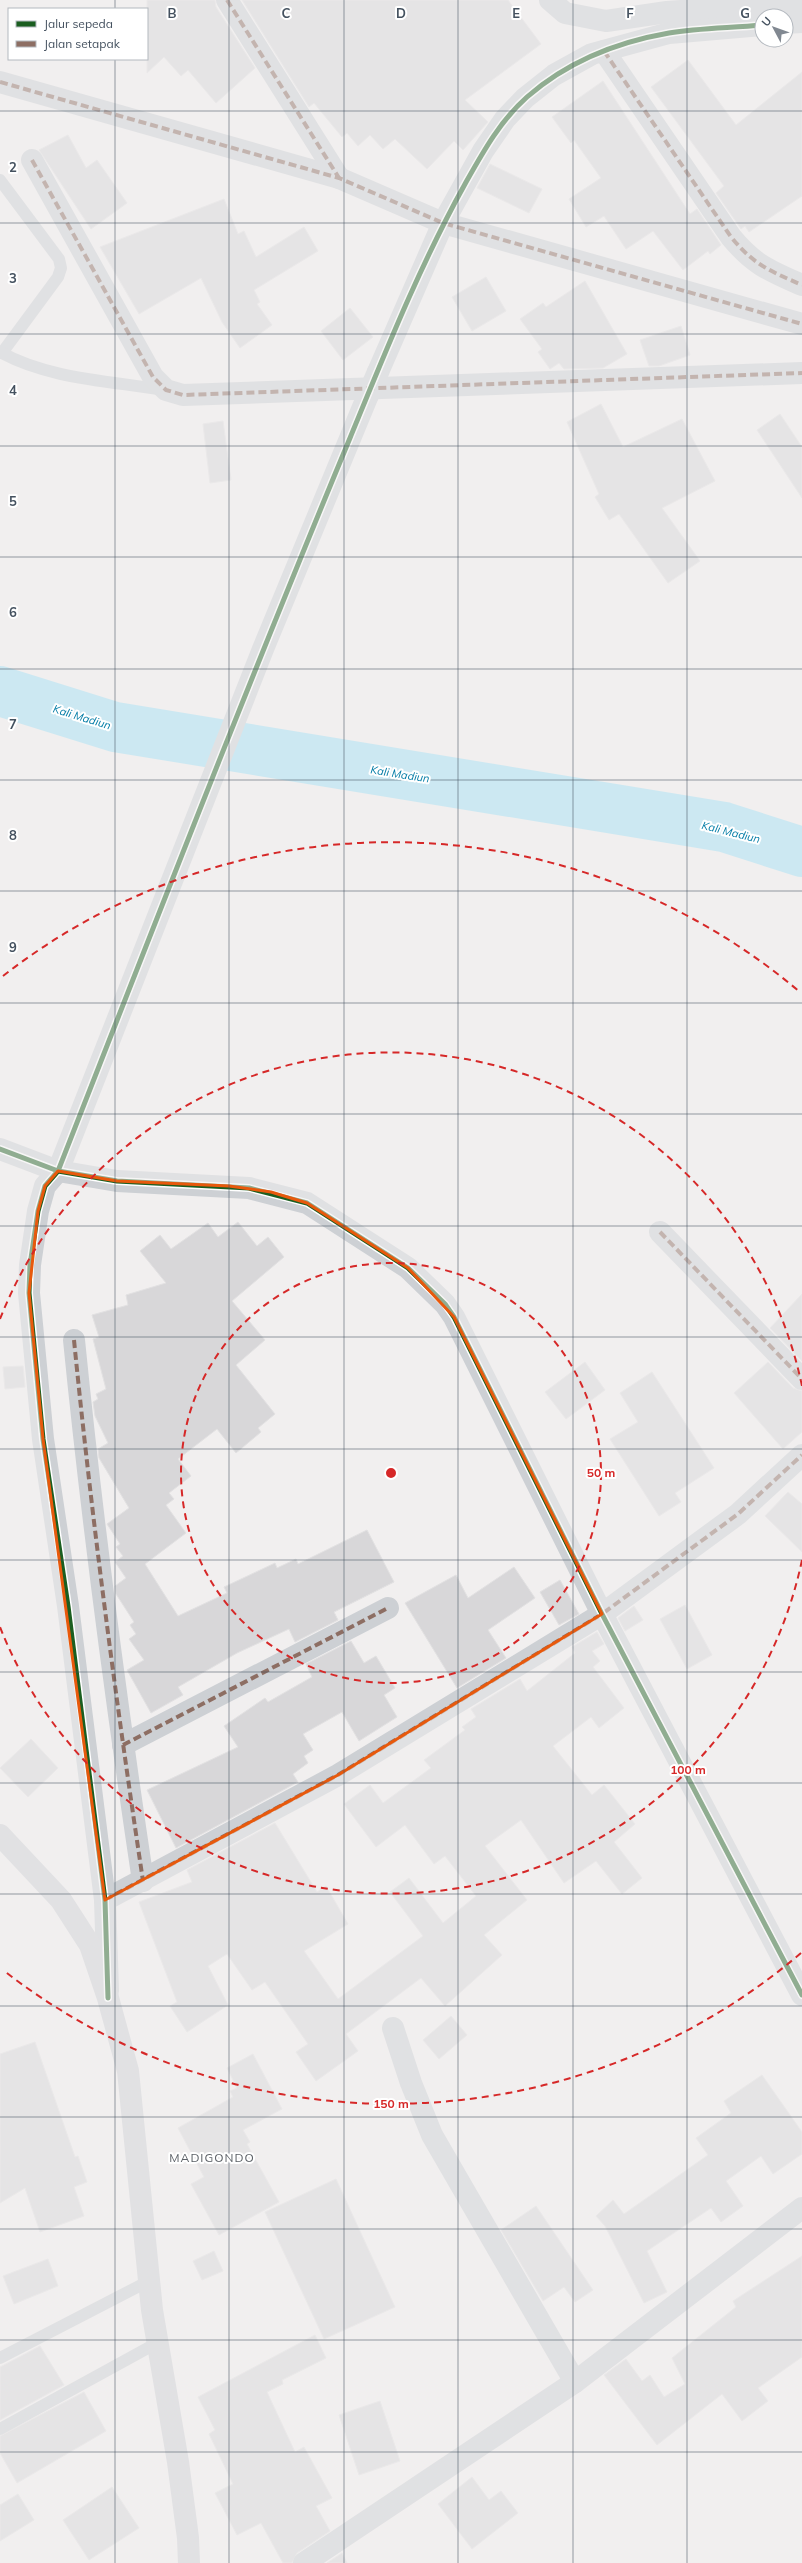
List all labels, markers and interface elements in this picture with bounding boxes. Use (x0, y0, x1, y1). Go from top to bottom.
text: B (168, 5, 177, 21)
text: C (282, 5, 291, 21)
text: D (396, 5, 406, 21)
text: E (512, 5, 520, 21)
text: F (626, 5, 634, 21)
text: G (740, 5, 750, 21)
legend (8, 8, 148, 60)
north arrow (754, 8, 794, 48)
text: U (758, 14, 774, 29)
text: Jalur sepeda (44, 16, 113, 31)
text: Jalan setapak (44, 36, 121, 51)
text: 2 (9, 159, 17, 175)
text: 3 (9, 270, 17, 286)
text: 4 (9, 382, 17, 398)
text: 5 (9, 493, 17, 509)
text: 6 (9, 604, 17, 620)
water label: Kali Madiun (51, 702, 113, 732)
text: 7 (9, 716, 17, 732)
water label: Kali Madiun (369, 762, 431, 786)
water label: Kali Madiun (700, 818, 762, 846)
text: 8 (9, 827, 17, 843)
text: 9 (9, 939, 17, 955)
text: 50 m (587, 1465, 615, 1480)
centre of rings (384, 1466, 398, 1480)
text: 100 m (670, 1762, 706, 1777)
text: 150 m (373, 2096, 409, 2111)
district label: MADIGONDO (169, 2150, 255, 2165)

